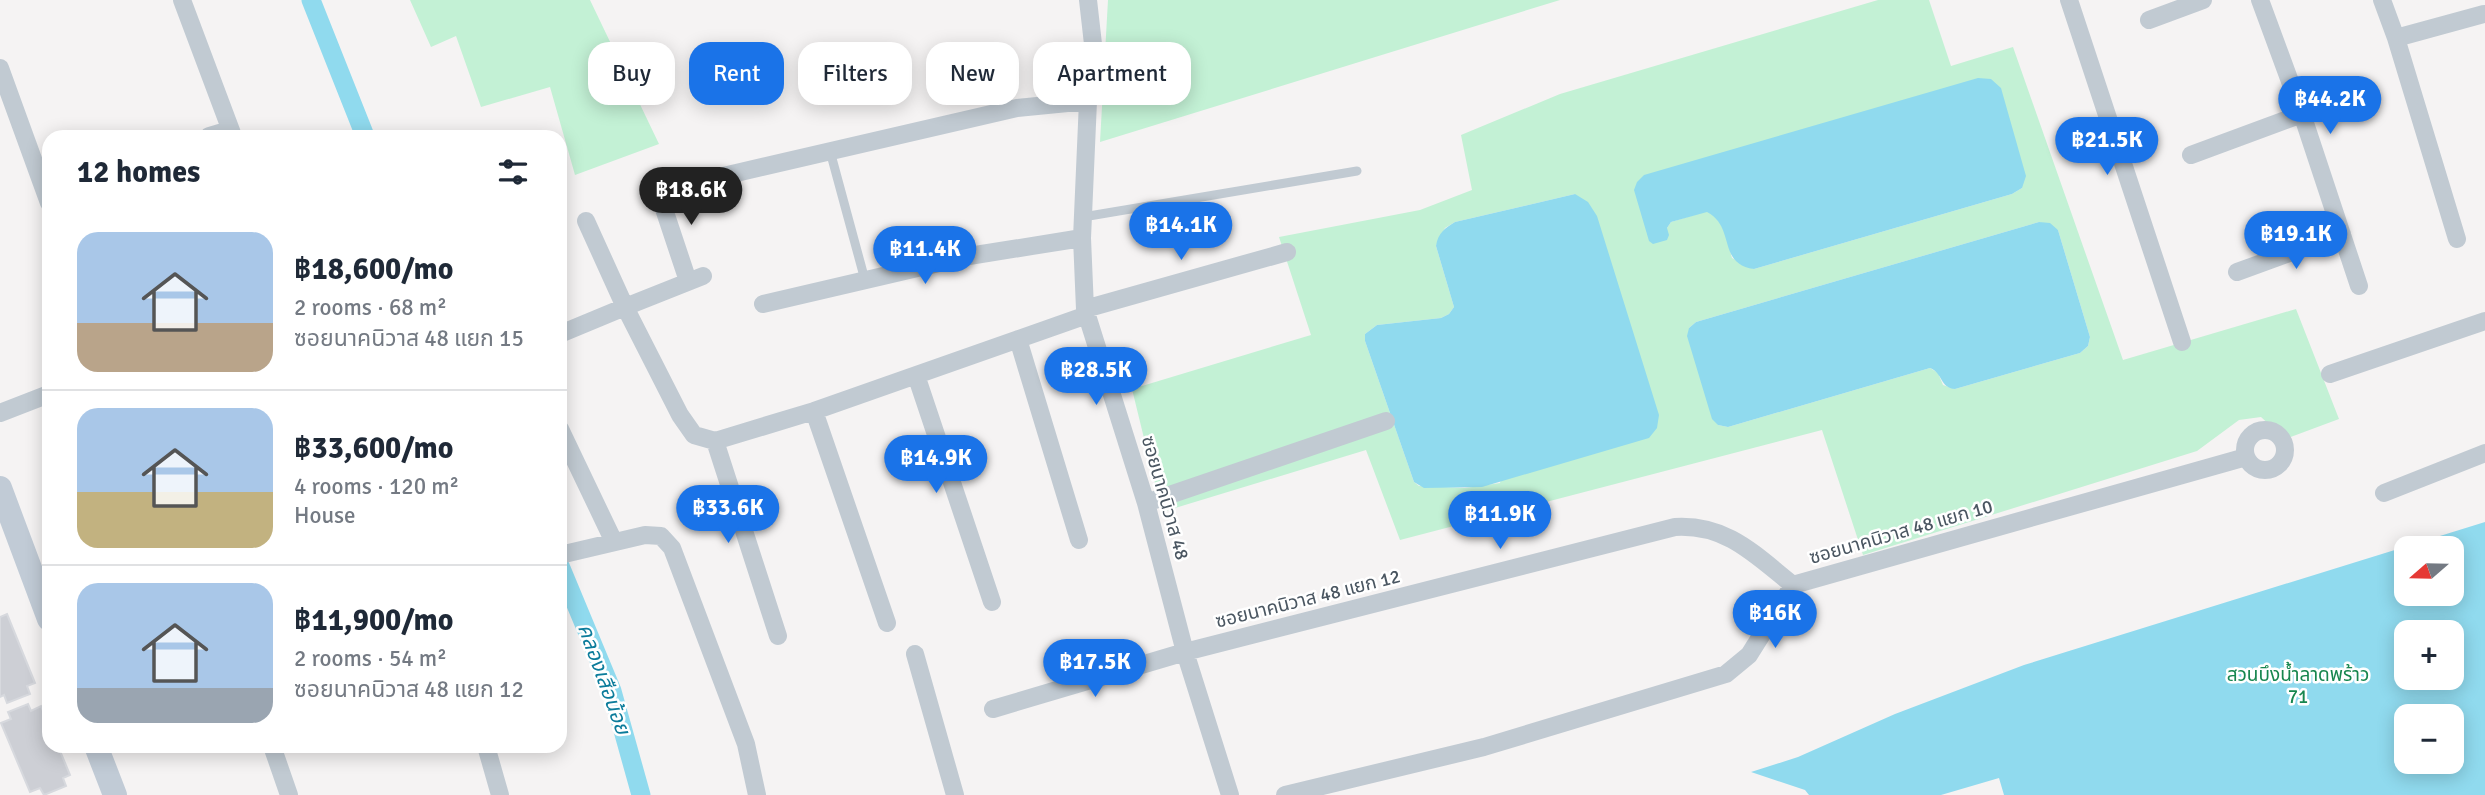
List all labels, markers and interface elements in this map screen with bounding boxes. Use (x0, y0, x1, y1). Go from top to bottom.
chip: Buy (588, 42, 675, 105)
chip: Rent (689, 42, 784, 105)
chip: Filters (798, 42, 912, 105)
chip: New (926, 42, 1019, 105)
chip: Apartment (1033, 42, 1191, 105)
pin: ฿44.2K (2273, 76, 2387, 136)
text: ฿44.2K (2294, 84, 2366, 113)
pin: ฿21.5K (2050, 118, 2164, 177)
text: ฿21.5K (2071, 125, 2143, 154)
icon: filters (494, 153, 532, 191)
text: 12 homes (77, 154, 200, 191)
pin: ฿18.6K (634, 168, 748, 227)
text: ฿18.6K (655, 175, 727, 204)
pin: ฿14.1K (1124, 202, 1238, 262)
text: ฿14.1K (1145, 210, 1217, 239)
pin: ฿19.1K (2239, 212, 2353, 271)
text: ฿19.1K (2260, 219, 2332, 248)
pin: ฿11.4K (868, 226, 982, 286)
text: ฿11.4K (889, 234, 961, 263)
text: ฿18,600/mo (294, 251, 453, 288)
icon: home (133, 260, 217, 344)
text: 2 rooms · 68 m² (294, 293, 447, 322)
text: ซอยนาคนิวาส 48 แยก 15 (294, 324, 524, 353)
pin: ฿28.5K (1039, 348, 1153, 407)
text: ฿28.5K (1060, 355, 1132, 384)
text: ฿33,600/mo (294, 430, 453, 467)
street label: ซอยนาคนิวาส 48 (1136, 433, 1194, 563)
pin: ฿14.9K (879, 435, 993, 495)
icon: home (133, 436, 217, 520)
text: ฿14.9K (900, 443, 972, 472)
text: 4 rooms · 120 m² (294, 472, 459, 501)
pin: ฿33.6K (671, 486, 785, 545)
pin: ฿11.9K (1443, 491, 1557, 551)
text: ฿33.6K (692, 493, 764, 522)
street label: ซอยนาคนิวาส 48 แยก 10 (1806, 494, 1996, 570)
text: ฿11.9K (1464, 499, 1536, 528)
text: House (294, 501, 356, 530)
north arrow (2394, 536, 2464, 606)
map controls (2394, 536, 2464, 774)
street label: ซอยนาคนิวาส 48 แยก 12 (1213, 564, 1403, 634)
pin: ฿16K (1734, 590, 1816, 650)
text: ฿16K (1749, 598, 1801, 627)
text: ฿11,900/mo (294, 602, 453, 639)
icon: home (133, 611, 217, 695)
water label: คลองเสือน้อย (572, 620, 637, 739)
button: + (2394, 620, 2464, 690)
pin: ฿17.5K (1038, 640, 1152, 699)
text: 2 rooms · 54 m² (294, 644, 447, 673)
text: ฿17.5K (1059, 647, 1131, 676)
park label: สวนบึงน้ำลาดพร้าว 71 (2227, 661, 2369, 709)
text: ซอยนาคนิวาส 48 แยก 12 (294, 675, 524, 704)
button: − (2394, 704, 2464, 774)

